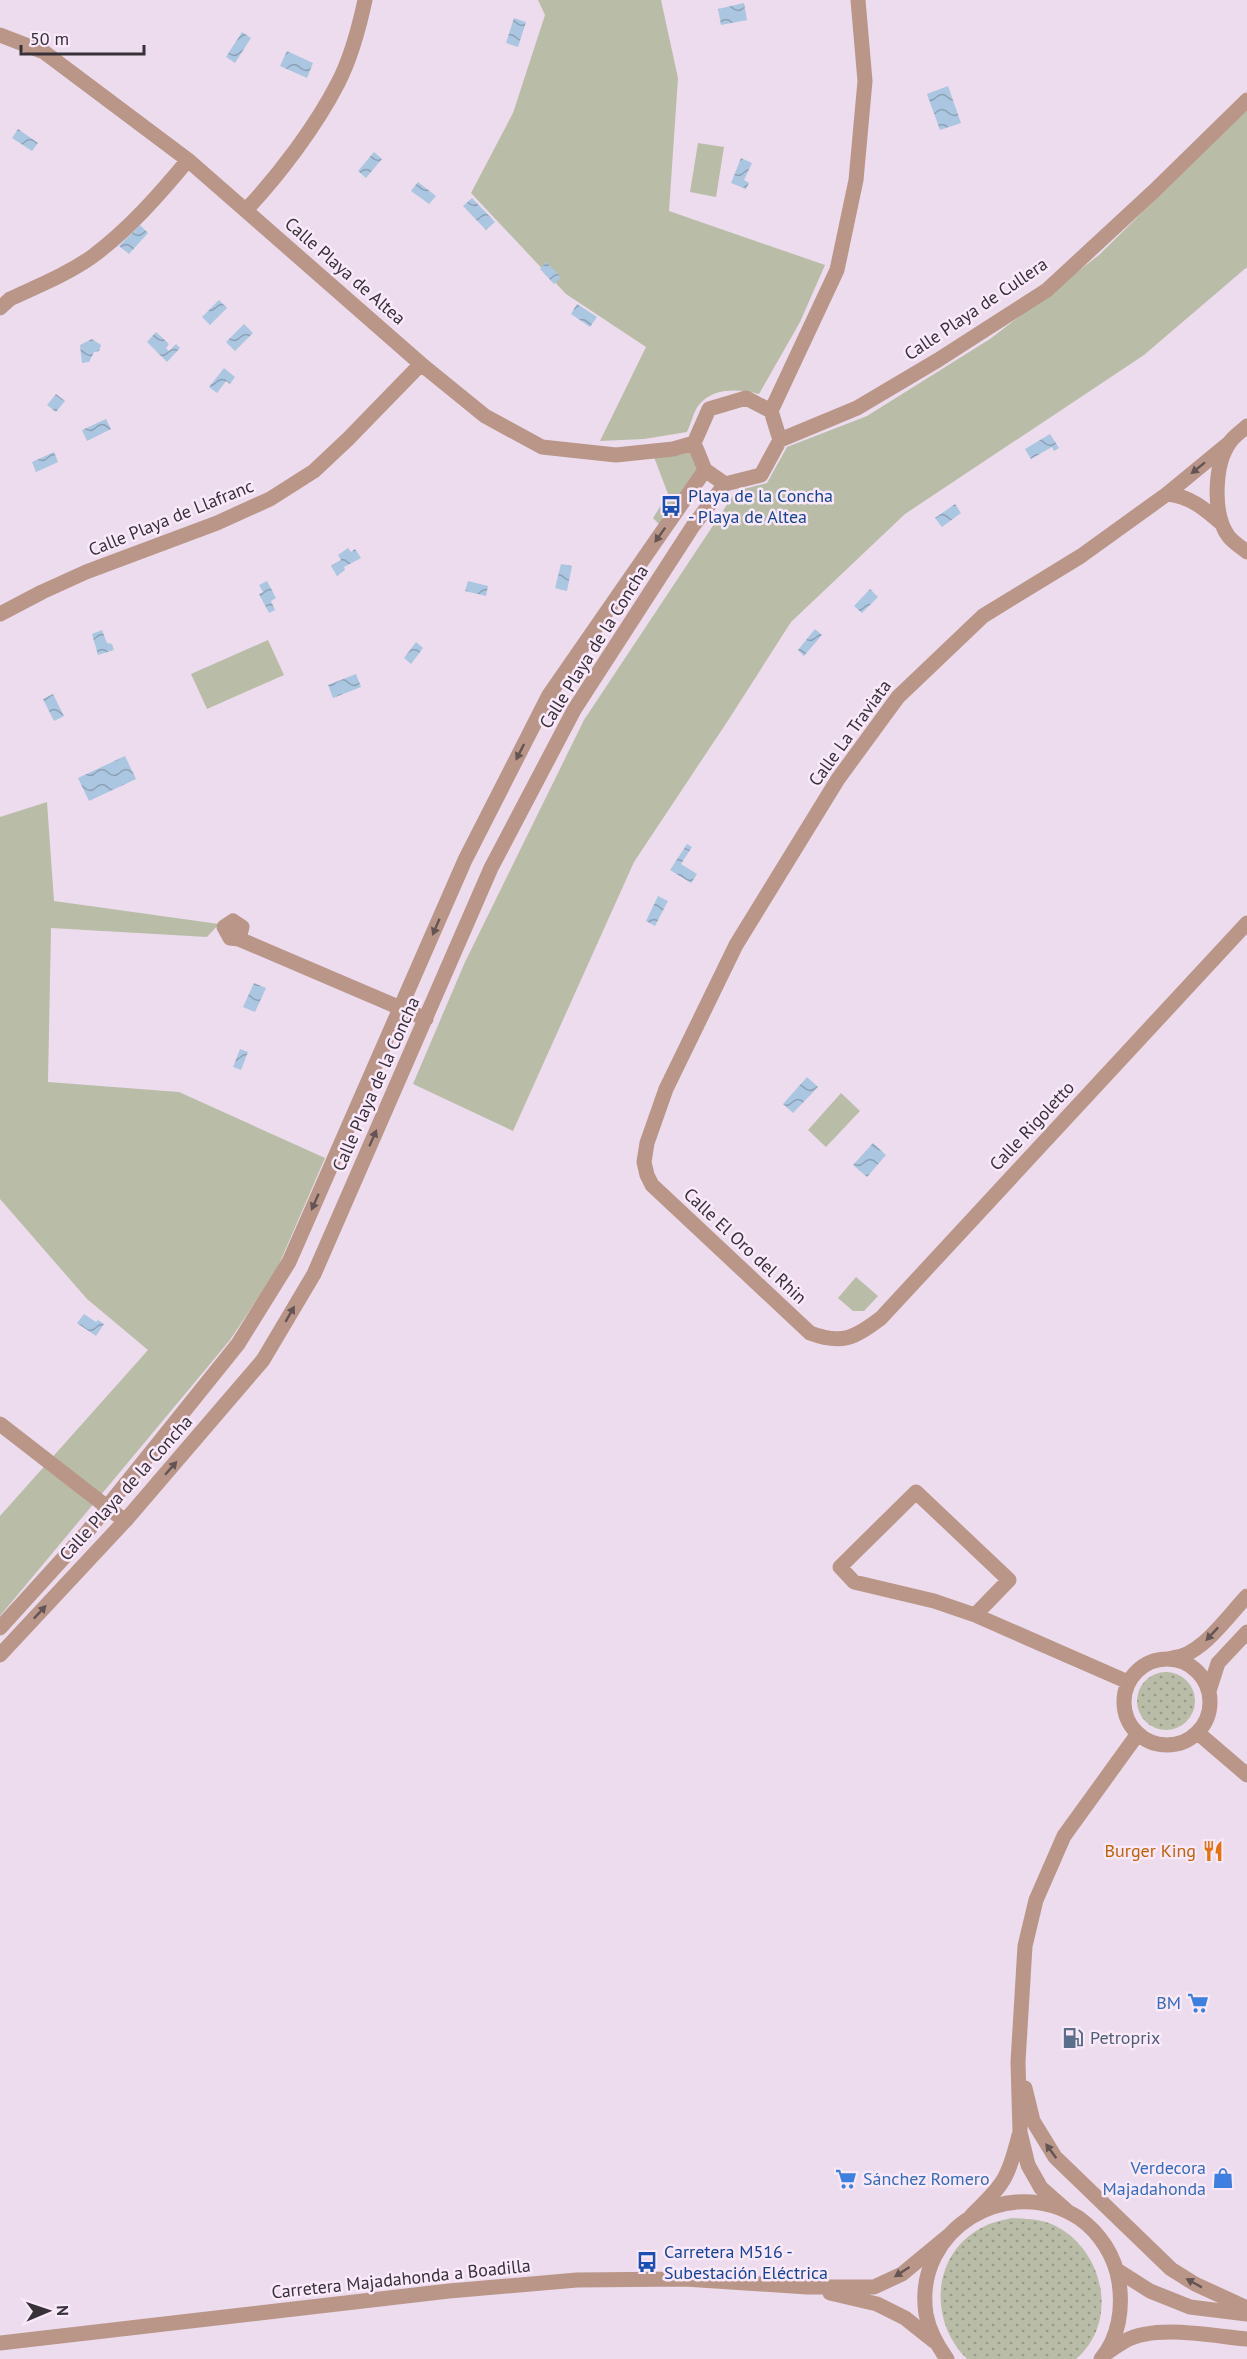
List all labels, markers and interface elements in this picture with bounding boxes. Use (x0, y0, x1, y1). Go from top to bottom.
scale bar (21, 18, 144, 56)
text: 50 m (30, 27, 69, 50)
street label: Calle Playa de Altea (280, 212, 410, 329)
street label: Calle Playa de Cullera (900, 252, 1052, 365)
one-way arrow (1190, 462, 1206, 475)
street label: Calle Playa de Llafranc (85, 474, 257, 561)
place label: Playa de la Concha - Playa de Altea (688, 484, 833, 528)
bus stop icon: Playa de la Concha - Playa de Altea (659, 494, 683, 518)
one-way arrow (654, 527, 666, 543)
street label: Calle Playa de la Concha (534, 561, 653, 733)
street label: Calle La Traviata (803, 675, 896, 790)
one-way arrow (515, 743, 525, 760)
one-way arrow (431, 919, 441, 937)
street label: Calle Playa de la Concha (327, 993, 424, 1175)
street label: Calle Rigoletto (984, 1076, 1079, 1175)
one-way arrow (369, 1130, 378, 1147)
street label: Calle El Oro del Rhin (679, 1183, 812, 1309)
one-way arrow (310, 1193, 319, 1211)
one-way arrow (285, 1305, 295, 1322)
street label: Calle Playa de la Concha (54, 1410, 197, 1565)
one-way arrow (164, 1461, 177, 1476)
one-way arrow (33, 1605, 46, 1620)
one-way arrow (1205, 1626, 1219, 1641)
place label: Burger King (1105, 1839, 1196, 1862)
restaurant icon: Burger King (1201, 1839, 1225, 1863)
place label: BM (1156, 1991, 1181, 2014)
supermarket icon: BM (1186, 1991, 1210, 2015)
fuel station icon: Petroprix (1061, 2026, 1085, 2050)
place label: Petroprix (1090, 2026, 1160, 2049)
one-way arrow (1045, 2144, 1057, 2160)
place label: Verdecora Majadahonda (1103, 2156, 1206, 2200)
shop icon: Verdecora Majadahonda (1211, 2166, 1235, 2190)
supermarket icon: Sánchez Romero (834, 2167, 858, 2191)
place label: Sánchez Romero (863, 2167, 990, 2190)
place label: Carretera M516 - Subestación Eléctrica (664, 2240, 828, 2284)
bus stop icon: Carretera M516 - Subestación Eléctrica (635, 2250, 659, 2274)
street label: Carretera Majadahonda a Boadilla (270, 2253, 532, 2304)
one-way arrow (895, 2266, 911, 2278)
one-way arrow (1185, 2278, 1202, 2288)
north arrow (18, 2281, 78, 2341)
text: N (53, 2305, 73, 2316)

